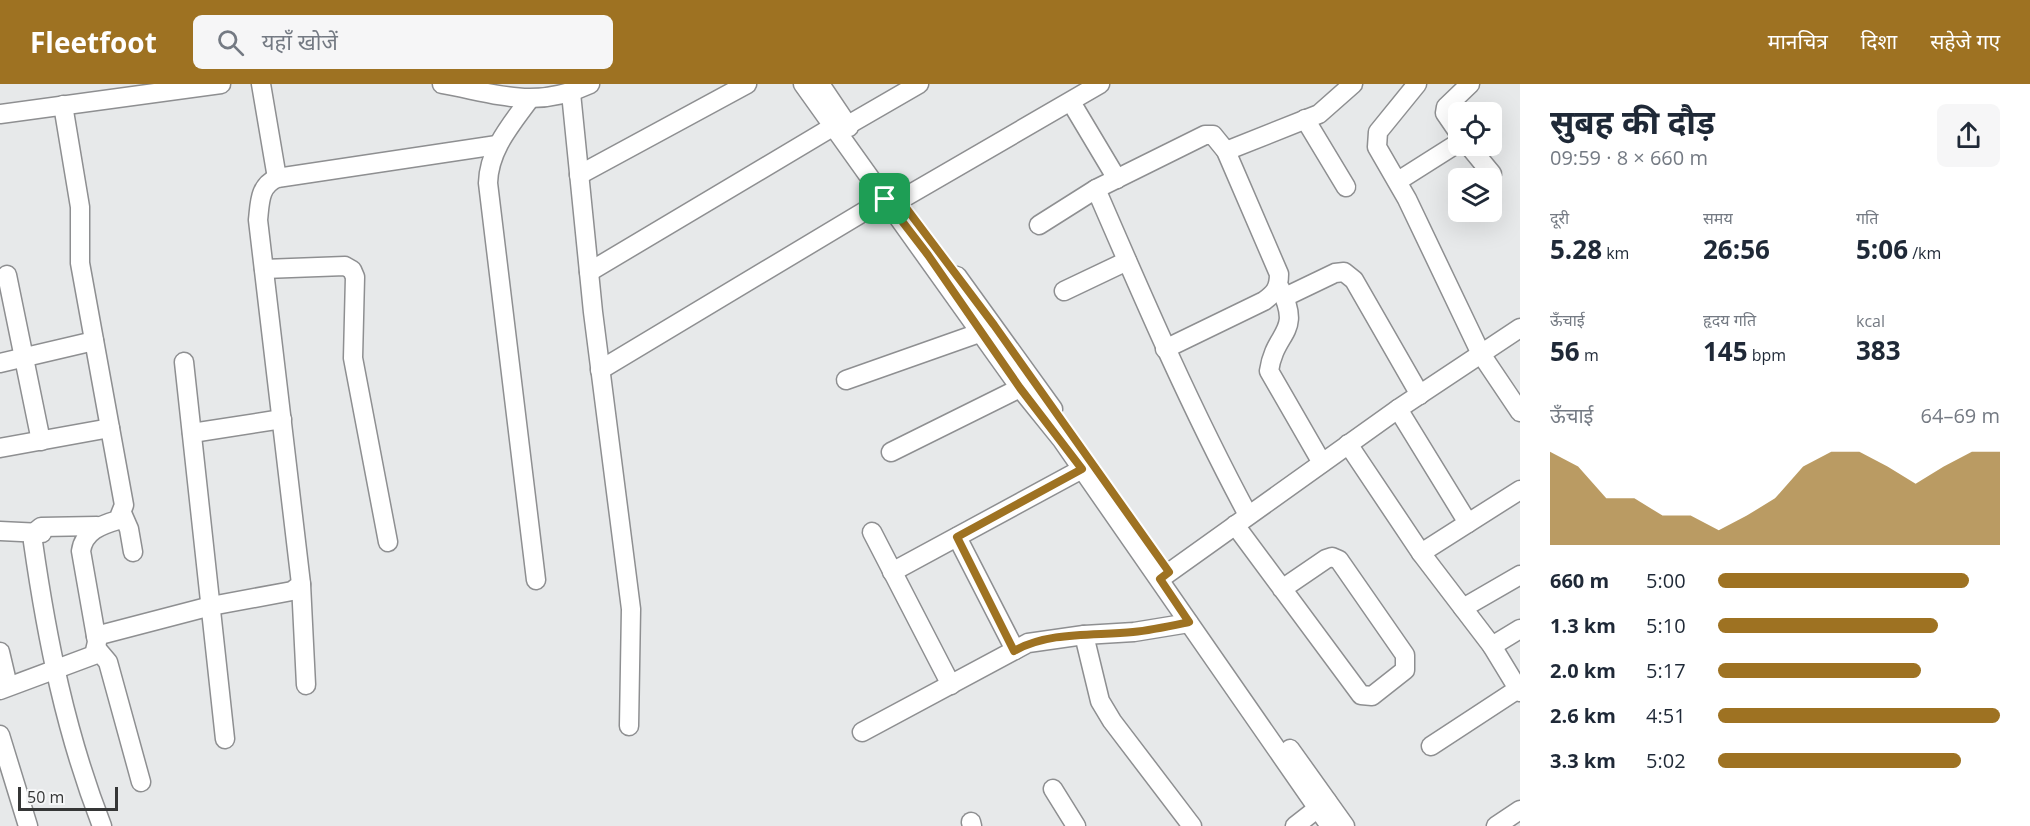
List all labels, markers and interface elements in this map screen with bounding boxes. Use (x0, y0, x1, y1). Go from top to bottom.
search box (193, 15, 613, 69)
text: Fleetfoot (30, 23, 157, 61)
icon: search (214, 26, 247, 59)
text: यहाँ खोजें (262, 26, 338, 56)
text: मानचित्र (1768, 27, 1828, 55)
text: दिशा (1861, 27, 1897, 55)
text: सहेजे गए (1930, 27, 2000, 55)
text: सुबह की दौड़ (1550, 99, 1715, 144)
map controls (1448, 102, 1502, 222)
button: locate (1448, 102, 1502, 156)
button: share (1937, 104, 2000, 167)
text: 09:59 · 8 × 660 m (1550, 144, 1708, 171)
button: layers (1448, 168, 1502, 222)
pin (859, 173, 910, 224)
icon: arrive (868, 182, 901, 215)
text: दूरी (1550, 207, 1569, 229)
text: समय (1703, 207, 1733, 229)
text: गति (1856, 207, 1878, 229)
text: 5.28 (1550, 231, 1602, 267)
text: 26:56 (1703, 231, 1770, 267)
text: 5:06 (1856, 231, 1908, 267)
text: km (1602, 242, 1629, 264)
text: /km (1908, 242, 1941, 264)
text: ऊँचाई (1550, 309, 1585, 331)
text: हृदय गति (1703, 309, 1756, 331)
text: kcal (1856, 310, 1885, 332)
text: 383 (1856, 332, 1901, 368)
text: 56 (1550, 333, 1580, 369)
text: 145 (1703, 333, 1748, 369)
text: m (1580, 344, 1599, 366)
text: bpm (1748, 344, 1786, 366)
text: ऊँचाई (1550, 402, 1593, 429)
text: 64–69 m (1921, 402, 2000, 429)
text: 660 m (1550, 567, 1609, 594)
text: 5:00 (1646, 567, 1686, 594)
text: 1.3 km (1550, 612, 1616, 639)
text: 5:10 (1646, 612, 1686, 639)
text: 2.0 km (1550, 657, 1616, 684)
text: 5:17 (1646, 657, 1686, 684)
text: 2.6 km (1550, 702, 1616, 729)
text: 4:51 (1646, 702, 1686, 729)
text: 3.3 km (1550, 747, 1616, 774)
text: 5:02 (1646, 747, 1686, 774)
scale bar (18, 784, 118, 812)
text: 50 m (27, 786, 64, 808)

